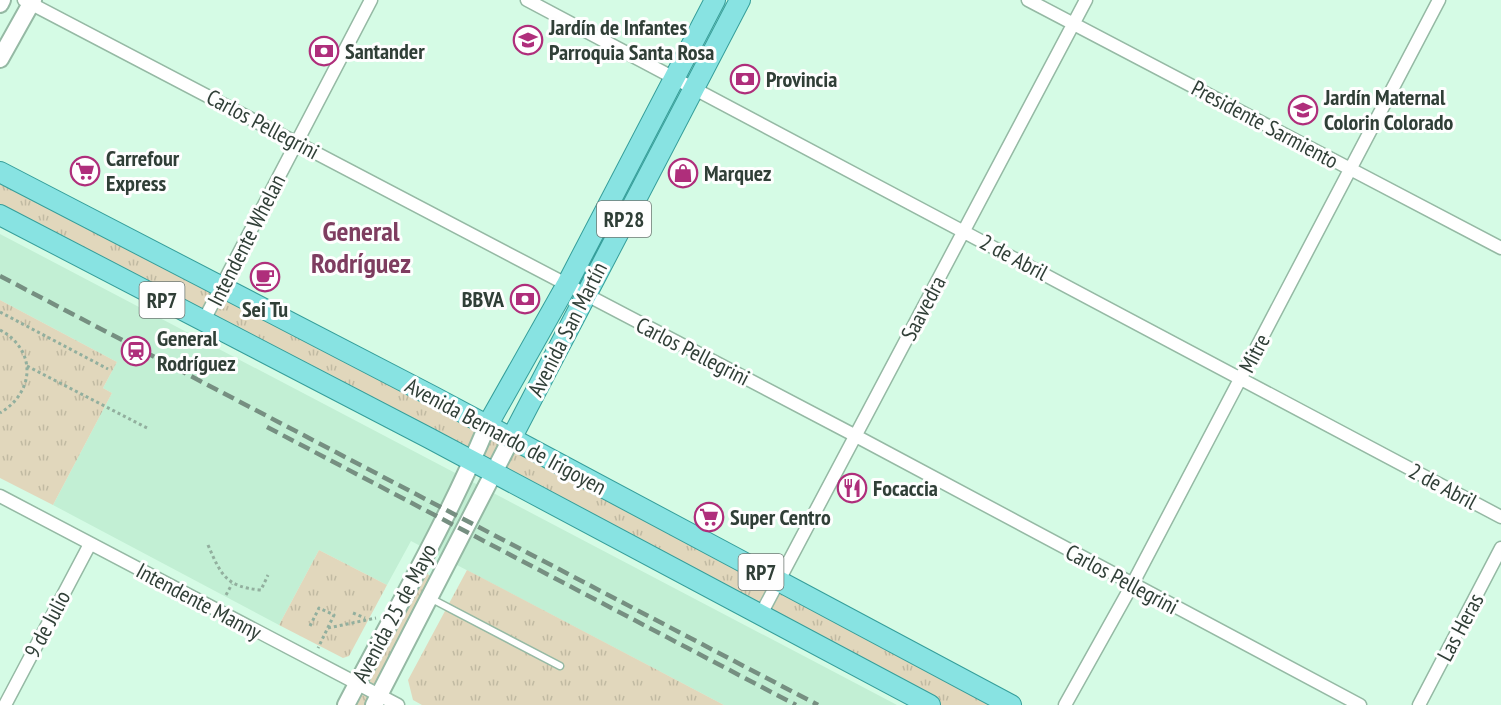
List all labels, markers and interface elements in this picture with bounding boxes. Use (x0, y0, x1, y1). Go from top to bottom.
place label: Jardín de Infantes Parroquia Santa Rosa (548, 13, 714, 66)
school or university icon: Jardín de Infantes Parroquia Santa Rosa (512, 24, 544, 56)
bank icon: Santander (308, 35, 340, 67)
place label: Santander (345, 37, 425, 65)
bank icon: Provincia (729, 63, 761, 95)
place label: Provincia (766, 65, 837, 93)
street label: Presidente Sarmiento (1187, 74, 1343, 174)
street label: Carlos Pellegrini (202, 83, 324, 165)
place label: Jardín Maternal Colorin Colorado (1323, 83, 1454, 136)
school or university icon: Jardín Maternal Colorin Colorado (1287, 94, 1319, 126)
place label: Carrefour Express (106, 144, 180, 197)
supermarket icon: Carrefour Express (69, 155, 101, 187)
shop icon: Marquez (667, 157, 699, 189)
place label: Marquez (704, 159, 772, 187)
street label: Intendente Whelan (201, 169, 291, 311)
road number: RP28 (597, 201, 651, 237)
district label: General Rodríguez (311, 212, 411, 281)
street label: 2 de Abril (975, 227, 1054, 287)
street label: Avenida San Martín (521, 257, 613, 401)
cafe icon: Sei Tu (249, 261, 281, 293)
street label: Saavedra (894, 271, 952, 345)
road number: RP7 (140, 282, 184, 318)
bank icon: BBVA (509, 283, 541, 315)
place label: BBVA (462, 285, 505, 313)
place label: Sei Tu (242, 295, 288, 323)
street label: Carlos Pellegrini (632, 310, 754, 392)
place label: General Rodríguez (157, 324, 236, 377)
street label: Mitre (1232, 329, 1276, 377)
station icon: General Rodríguez (120, 335, 152, 367)
street label: Avenida Bernardo de Irigoyen (401, 371, 611, 501)
street label: 2 de Abril (1404, 456, 1483, 516)
restaurant icon: Focaccia (836, 472, 868, 504)
place label: Focaccia (873, 474, 938, 502)
supermarket icon: Super Centro (693, 501, 725, 533)
place label: Super Centro (730, 503, 831, 531)
street label: Carlos Pellegrini (1061, 538, 1183, 620)
street label: Avenida 25 de Mayo (346, 539, 442, 687)
road number: RP7 (738, 554, 783, 590)
street label: Intendente Manny (132, 556, 267, 646)
street label: 9 de Julio (18, 586, 76, 662)
street label: Las Heras (1431, 588, 1489, 666)

